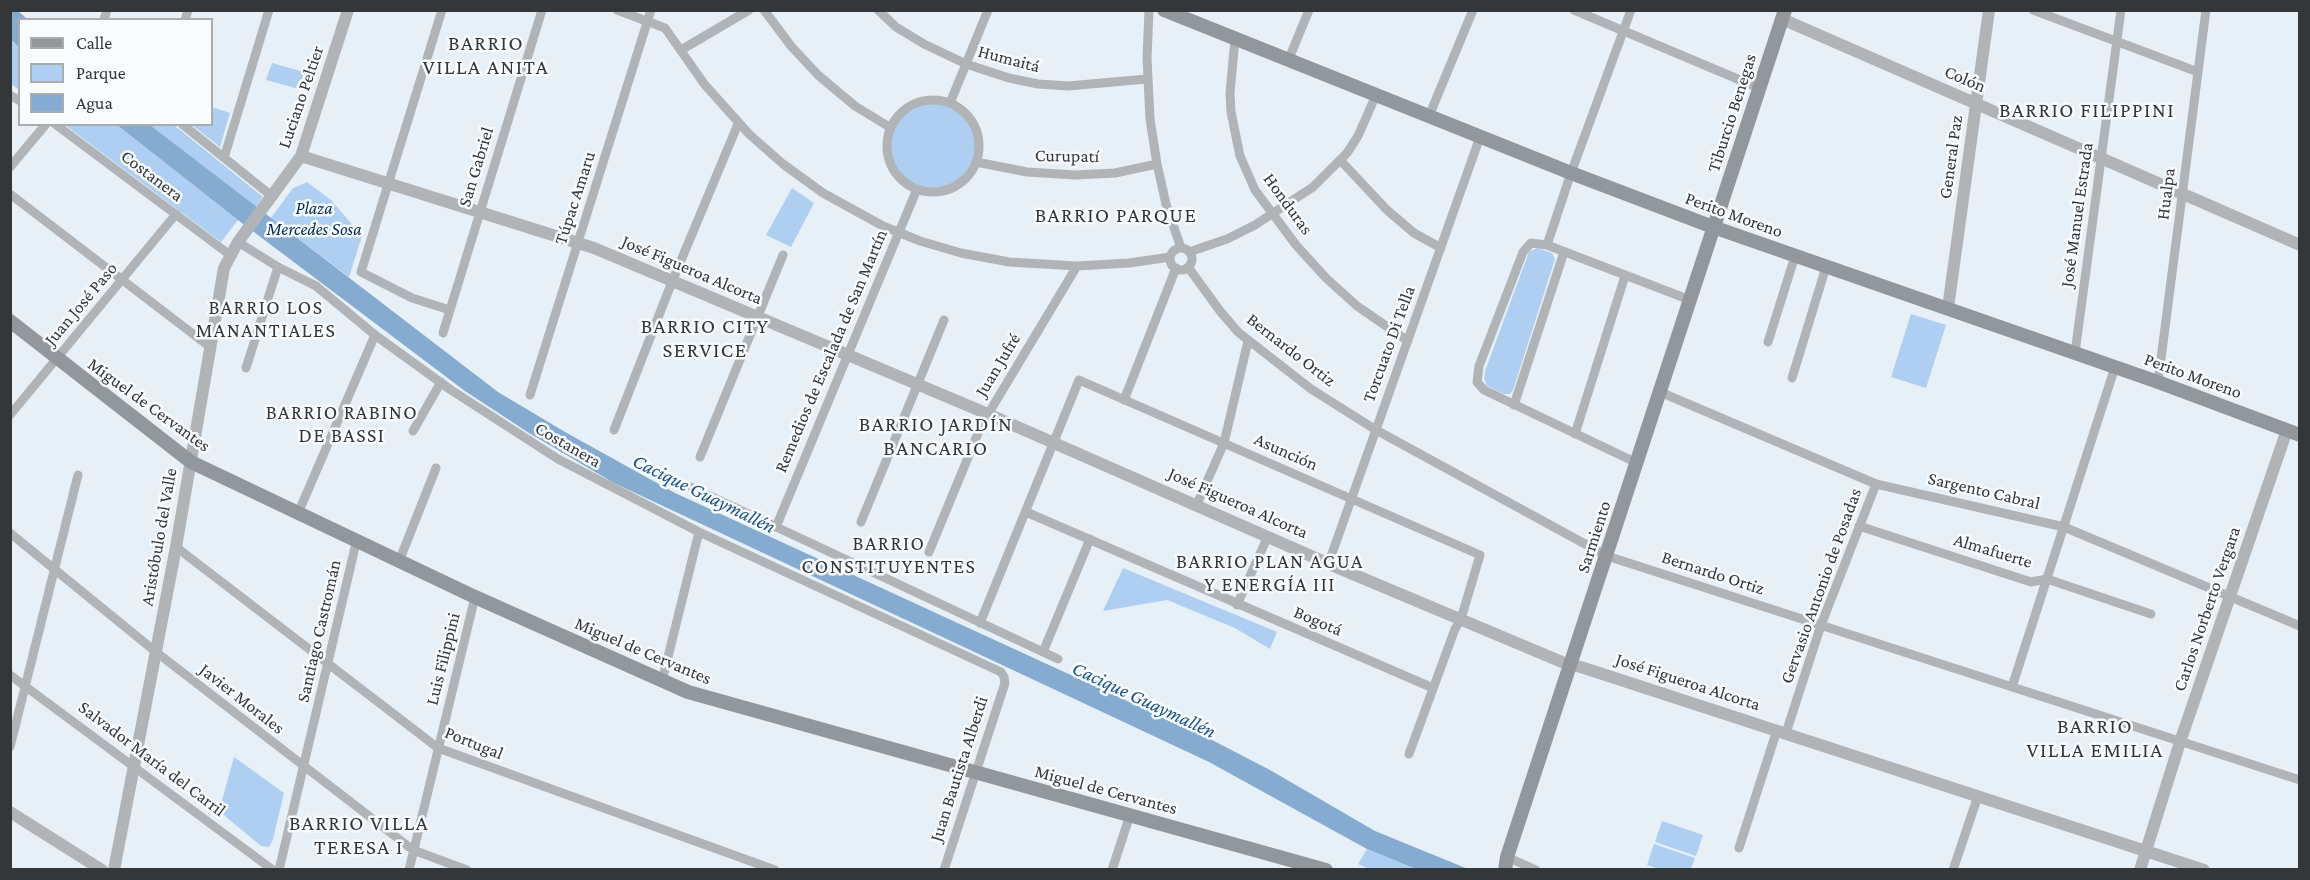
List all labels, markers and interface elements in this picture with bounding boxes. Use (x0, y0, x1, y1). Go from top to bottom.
legend (18, 18, 213, 126)
district label: BARRIO VILLA ANITA (423, 31, 549, 81)
text: Calle (76, 33, 112, 53)
street label: Humaitá (976, 40, 1042, 78)
street label: Luciano Peltier (273, 43, 329, 151)
street label: Tiburcio Benegas (1703, 51, 1761, 175)
street label: Colón (1941, 61, 1989, 97)
text: Parque (76, 63, 126, 83)
text: Agua (76, 93, 113, 113)
district label: BARRIO FILIPPINI (1999, 98, 2175, 124)
street label: General Paz (1934, 114, 1968, 200)
street label: San Gabriel (454, 124, 498, 210)
street label: José Manuel Estrada (2056, 141, 2098, 289)
street label: Curupatí (1035, 145, 1099, 167)
street label: Costanera (116, 146, 188, 206)
street label: Túpac Amaru (550, 149, 600, 247)
street label: Hualpa (2152, 167, 2180, 221)
street label: Honduras (1258, 169, 1318, 239)
street label: Perito Moreno (1682, 187, 1786, 243)
park label: Plaza Mercedes Sosa (266, 197, 362, 240)
district label: BARRIO PARQUE (1035, 203, 1197, 229)
street label: Remedios de Escalada de San Martín (770, 226, 892, 476)
street label: José Figueroa Alcorta (618, 231, 766, 309)
street label: Juan José Paso (40, 258, 122, 350)
street label: Torcuato Di Tella (1358, 283, 1420, 405)
district label: BARRIO LOS MANANTIALES (196, 296, 336, 343)
street label: Bernardo Ortiz (1242, 309, 1340, 391)
district label: BARRIO CITY SERVICE (641, 314, 769, 364)
street label: Juan Jufré (971, 329, 1025, 401)
street label: Perito Moreno (2141, 348, 2245, 404)
street label: Miguel de Cervantes (83, 353, 215, 457)
district label: BARRIO RABINO DE BASSI (266, 401, 418, 448)
district label: BARRIO JARDÍN BANCARIO (859, 412, 1013, 462)
street label: Costanera (531, 417, 605, 473)
street label: Asunción (1251, 428, 1321, 476)
water label: Cacique Guaymallén (629, 449, 779, 539)
street label: José Figueroa Alcorta (1165, 462, 1311, 544)
street label: Aristóbulo del Valle (136, 466, 182, 608)
street label: Sargento Cabral (1926, 468, 2042, 514)
street label: Gervasio Antonio de Posadas (1776, 485, 1866, 687)
street label: Sarmiento (1572, 498, 1616, 576)
street label: Carlos Norberto Vergara (2169, 524, 2245, 694)
street label: Almafuerte (1951, 529, 2035, 573)
district label: BARRIO CONSTITUYENTES (802, 532, 976, 579)
street label: Bernardo Ortiz (1659, 546, 1767, 600)
district label: BARRIO PLAN AGUA Y ENERGÍA III (1176, 550, 1364, 597)
street label: Santiago Castromán (292, 558, 346, 704)
street label: Bogotá (1291, 601, 1345, 641)
street label: Luis Filippini (421, 611, 465, 707)
street label: Miguel de Cervantes (571, 612, 715, 690)
street label: José Figueroa Alcorta (1613, 648, 1763, 716)
water label: Cacique Guaymallén (1068, 656, 1220, 744)
street label: Javier Morales (195, 659, 289, 739)
street label: Juan Bautista Alberdi (925, 694, 993, 844)
street label: Salvador María del Carril (74, 697, 230, 821)
district label: BARRIO VILLA EMILIA (2026, 714, 2164, 764)
street label: Portugal (442, 722, 506, 764)
street label: Miguel de Cervantes (1032, 761, 1180, 819)
district label: BARRIO VILLA TERESA I (289, 811, 429, 861)

